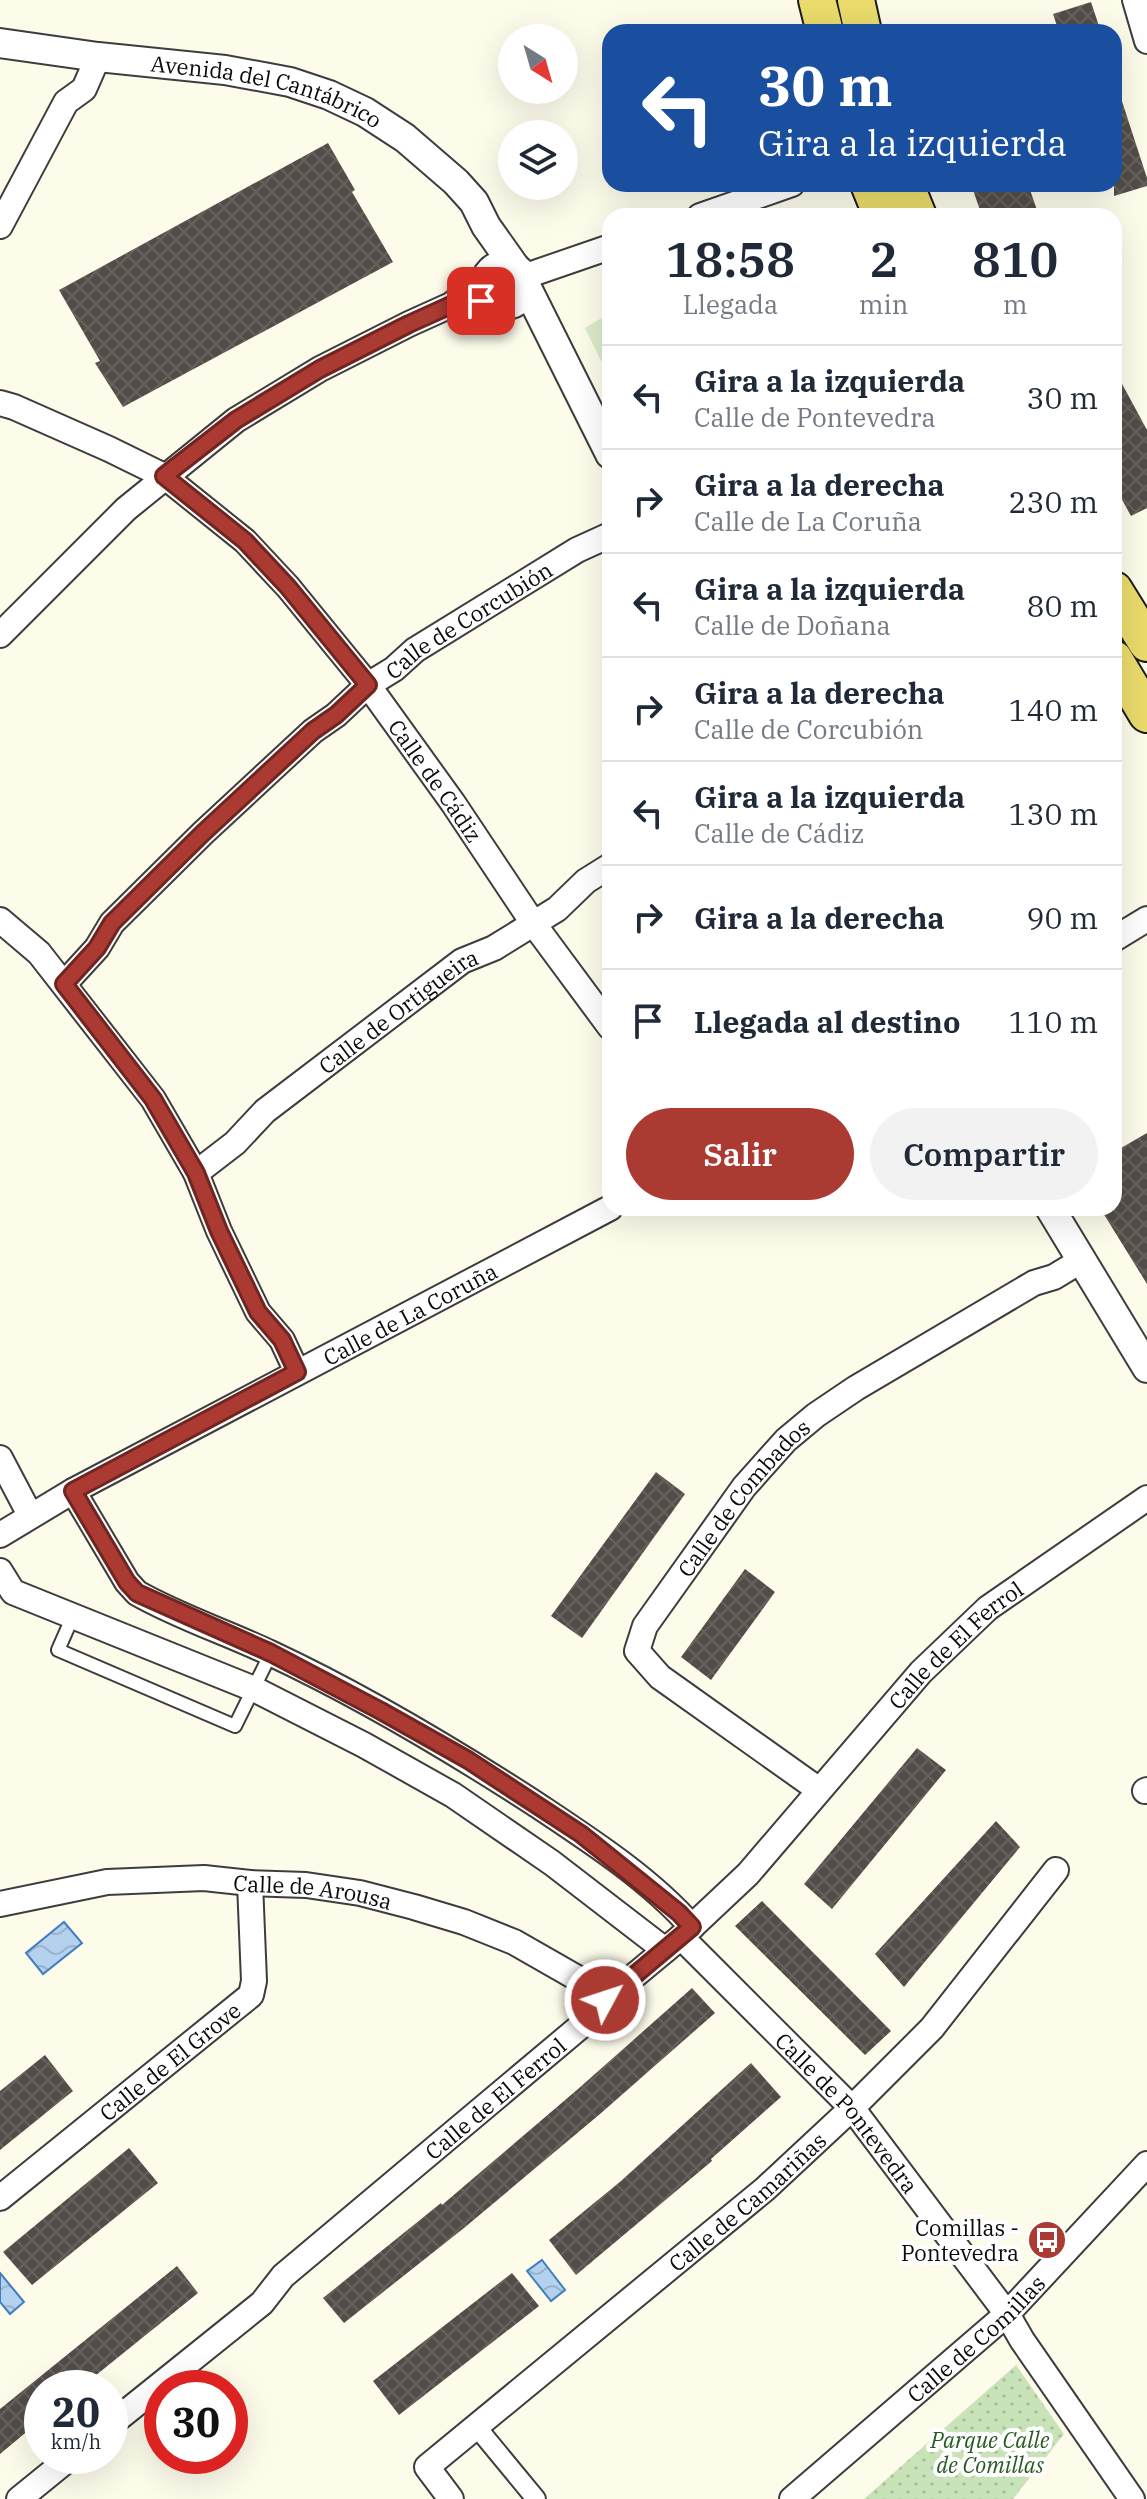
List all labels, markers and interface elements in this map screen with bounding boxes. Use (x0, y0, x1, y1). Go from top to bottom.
north arrow (498, 24, 578, 104)
map controls (498, 24, 578, 200)
street label: Avenida del Cantábrico (150, 48, 388, 134)
text: 30 m (758, 49, 893, 121)
icon: left (626, 56, 730, 160)
text: Gira a la izquierda (758, 119, 1067, 166)
button: layers (498, 120, 578, 200)
text: 18:58 (666, 228, 795, 290)
text: 2 (869, 228, 898, 290)
text: 810 (972, 228, 1058, 290)
pin (447, 267, 515, 335)
icon: arrive (459, 279, 503, 323)
text: Llegada (683, 287, 778, 321)
text: min (859, 287, 908, 321)
text: m (1003, 287, 1028, 321)
text: Gira a la izquierda (694, 361, 965, 400)
icon: left (626, 375, 670, 419)
text: 30 m (1026, 378, 1098, 417)
text: Calle de Pontevedra (694, 400, 936, 434)
text: Gira a la derecha (694, 465, 945, 504)
icon: right (626, 479, 670, 523)
text: 230 m (1008, 482, 1098, 521)
text: Calle de La Coruña (694, 504, 922, 538)
street label: Calle de Corcubión (380, 554, 557, 685)
text: Gira a la izquierda (694, 569, 965, 608)
icon: left (626, 583, 670, 627)
text: 80 m (1026, 586, 1098, 625)
text: Calle de Doñana (694, 608, 891, 642)
text: Gira a la derecha (694, 673, 945, 712)
icon: right (626, 687, 670, 731)
text: 140 m (1008, 690, 1098, 729)
text: Calle de Corcubión (694, 712, 923, 746)
street label: Calle de Cádiz (382, 713, 489, 847)
text: Gira a la izquierda (694, 777, 965, 816)
icon: left (626, 791, 670, 835)
text: 130 m (1008, 794, 1098, 833)
text: Calle de Cádiz (694, 816, 864, 850)
icon: right (626, 895, 670, 939)
text: Gira a la derecha (694, 898, 945, 937)
text: 90 m (1026, 898, 1098, 937)
street label: Calle de Ortigueira (312, 942, 482, 1080)
icon: arrive (626, 999, 670, 1043)
text: Llegada al destino (694, 1002, 960, 1041)
text: 110 m (1008, 1002, 1098, 1041)
button: Salir (626, 1108, 854, 1200)
button: Compartir (870, 1108, 1098, 1200)
street label: Calle de La Coruña (318, 1256, 502, 1371)
street label: Calle de Combados (670, 1412, 815, 1582)
street label: Calle de El Ferrol (881, 1574, 1028, 1715)
street label: Calle de Arousa (232, 1867, 395, 1915)
position arrow (563, 1958, 647, 2042)
street label: Calle de El Grove (93, 1995, 246, 2127)
street label: Calle de Pontevedra (770, 2026, 925, 2199)
street label: Calle de El Ferrol (419, 2030, 572, 2166)
street label: Calle de Camariñas (662, 2125, 832, 2277)
place label: Comillas - Pontevedra (901, 2213, 1019, 2267)
bus stop icon: Comillas - Pontevedra (1026, 2219, 1068, 2261)
street label: Calle de Comillas (900, 2268, 1051, 2409)
speed limit sign: 30 (144, 2370, 248, 2474)
text: 20 (52, 2386, 100, 2438)
park label: Parque Calle de Comillas (930, 2425, 1050, 2479)
text: km/h (51, 2428, 101, 2455)

